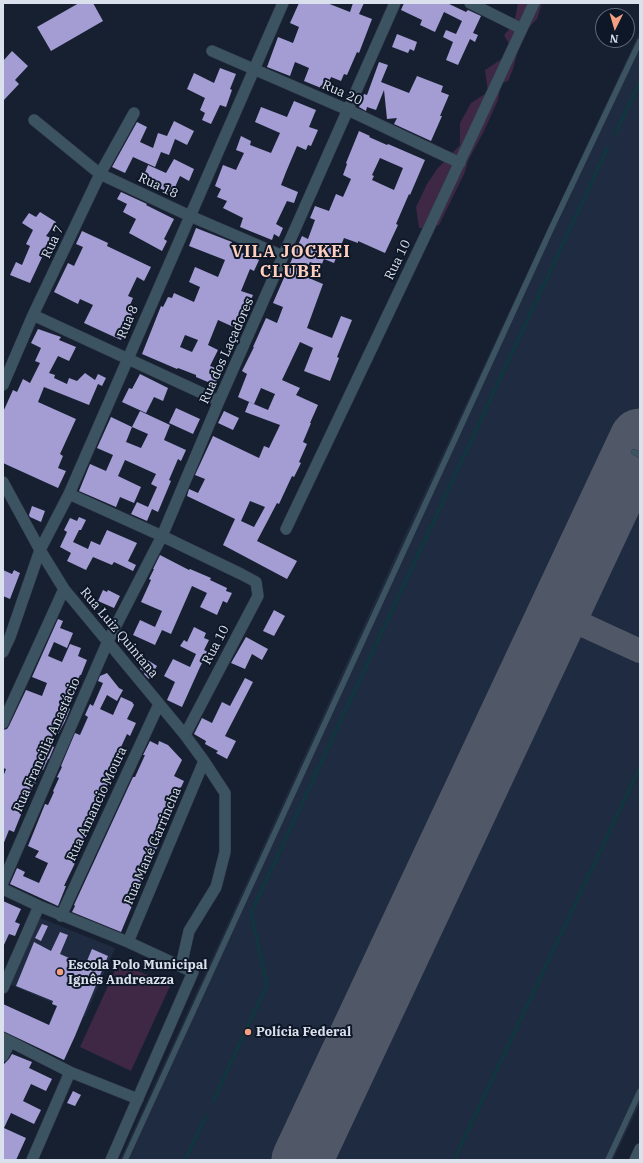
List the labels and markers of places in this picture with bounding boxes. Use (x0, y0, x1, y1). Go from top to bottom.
place label: Escola Polo Municipal Ignês Andreazza (68, 957, 208, 988)
marker: Escola Polo Municipal Ignês Andreazza (55, 967, 65, 977)
place label: Polícia Federal (256, 1024, 351, 1040)
marker: Polícia Federal (243, 1027, 253, 1037)

